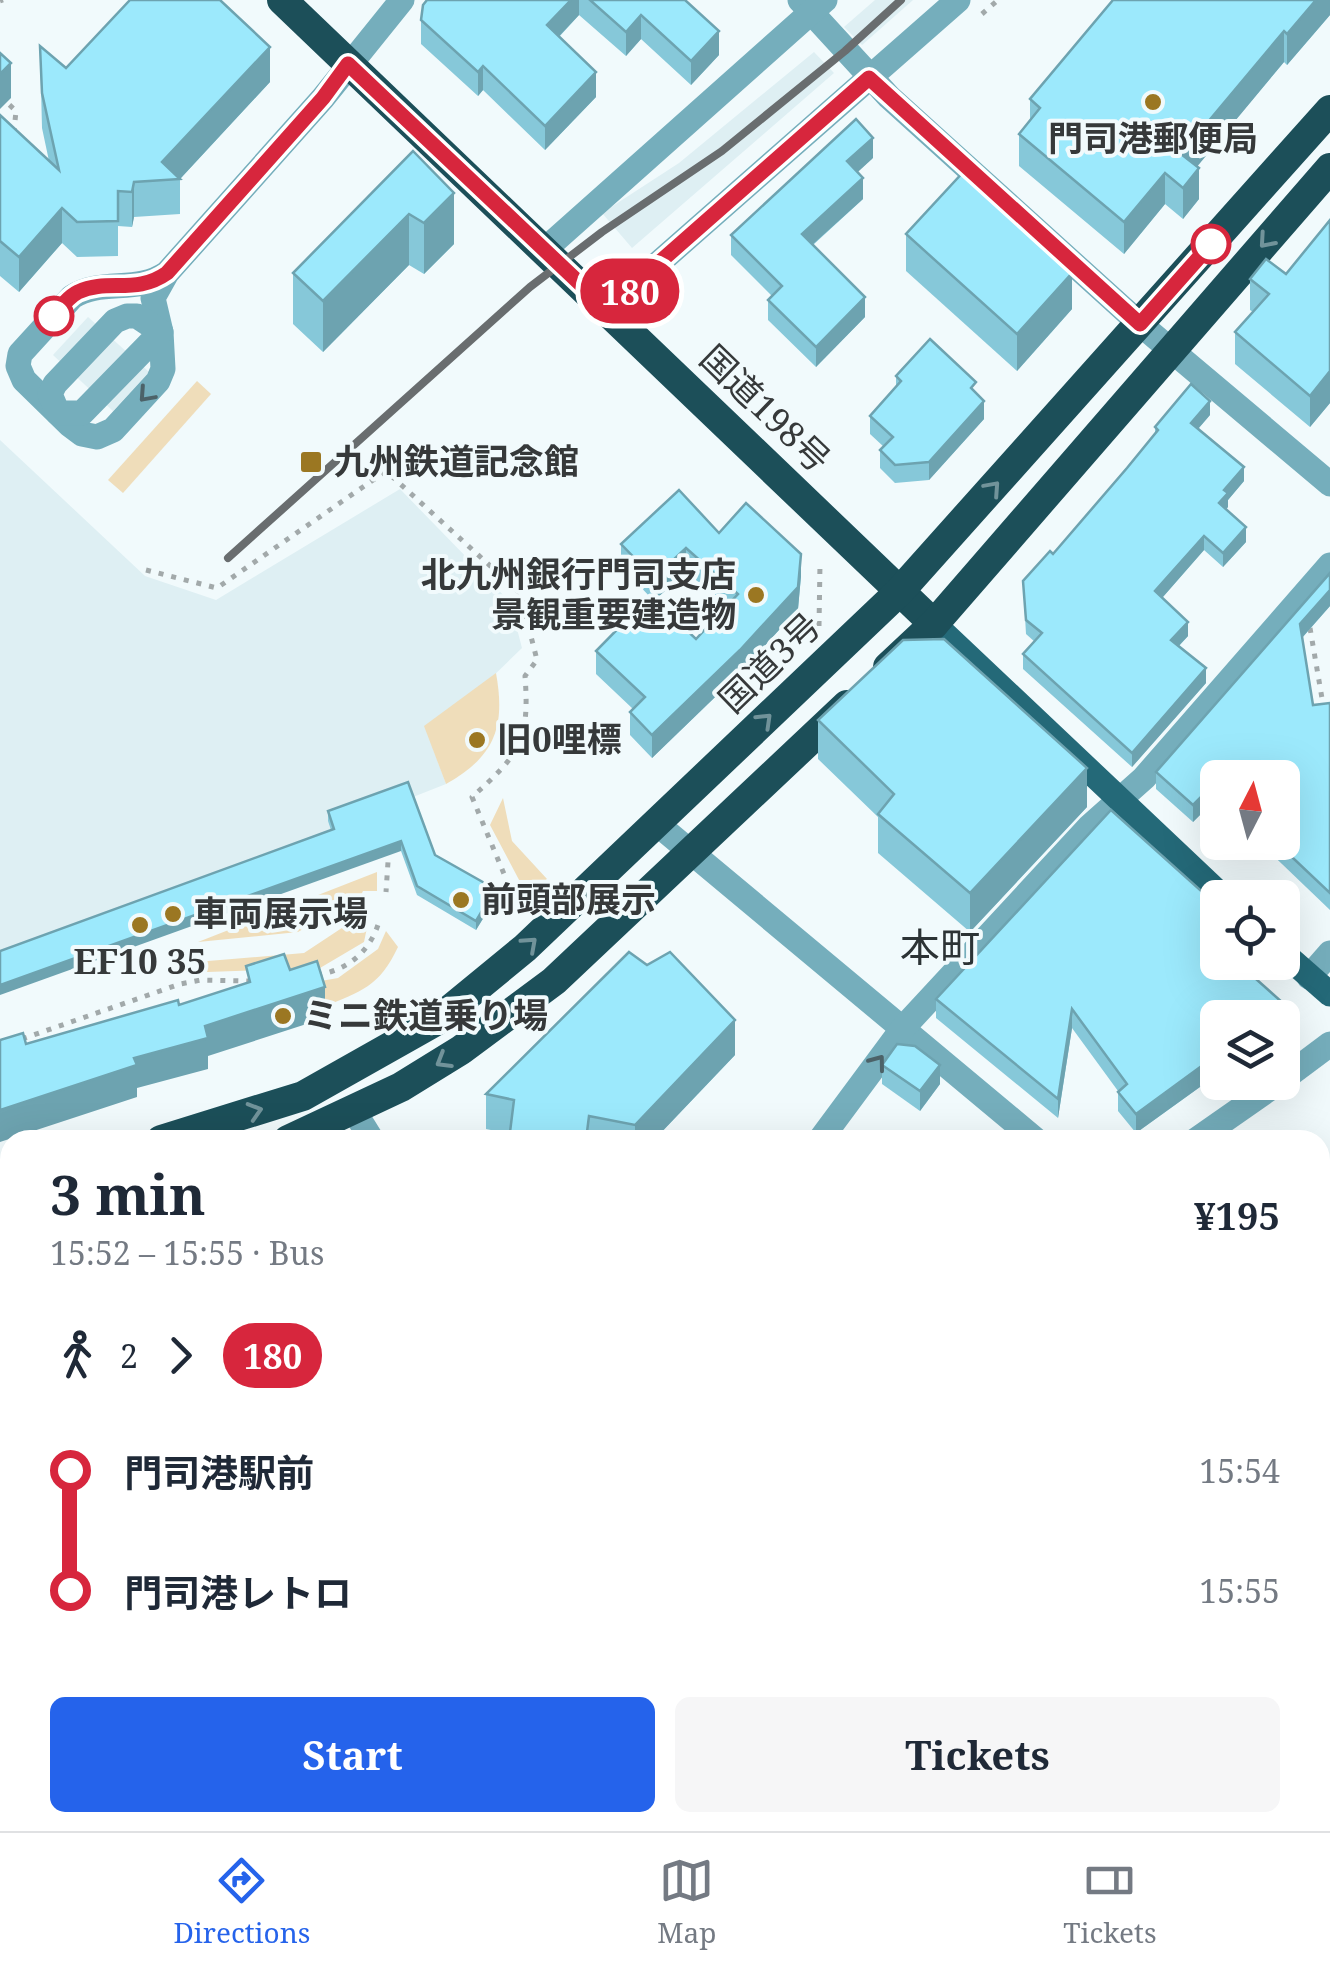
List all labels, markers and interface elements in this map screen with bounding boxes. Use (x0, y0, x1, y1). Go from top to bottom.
marker: 門司港郵便局 (1142, 91, 1164, 113)
place label: 門司港郵便局 (1048, 114, 1258, 161)
unlabelled marker (1192, 225, 1230, 263)
one-way arrow (1259, 229, 1277, 248)
line badge: 180 (572, 258, 688, 324)
text: 180 (600, 268, 660, 315)
unlabelled marker (35, 297, 73, 335)
street label: 国道198号 (691, 334, 841, 482)
one-way arrow (140, 383, 158, 402)
place label: 九州鉄道記念館 (334, 437, 579, 484)
marker: 九州鉄道記念館 (298, 449, 324, 475)
one-way arrow (981, 481, 999, 500)
place label: 北九州銀行門司支店 景観重要建造物 (421, 550, 736, 637)
marker: 北九州銀行門司支店 景観重要建造物 (745, 584, 767, 606)
street label: 国道3号 (708, 602, 830, 722)
one-way arrow (753, 714, 772, 732)
place label: 旧0哩標 (497, 715, 622, 762)
marker: 旧0哩標 (466, 729, 488, 751)
north arrow (1200, 760, 1300, 860)
map controls (1200, 760, 1300, 1100)
place label: 前頭部展示 (481, 875, 656, 922)
button: locate (1200, 880, 1300, 980)
place label: 車両展示場 (193, 889, 368, 936)
marker: 前頭部展示 (450, 889, 472, 911)
marker: 車両展示場 (162, 903, 184, 925)
marker: EF10 35 (129, 914, 151, 936)
district label: 本町 (900, 919, 980, 974)
place label: EF10 35 (74, 937, 206, 984)
one-way arrow (518, 937, 537, 955)
place label: ミニ鉄道乗り場 (303, 991, 548, 1038)
button: layers (1200, 1000, 1300, 1100)
marker: ミニ鉄道乗り場 (272, 1005, 294, 1027)
one-way arrow (436, 1049, 454, 1068)
one-way arrow (867, 1055, 884, 1073)
one-way arrow (245, 1102, 262, 1123)
text: 3 min (50, 1156, 206, 1231)
text: ¥195 (1194, 1189, 1280, 1241)
text: 15:52 – 15:55 · Bus (50, 1231, 324, 1274)
icon: walk (50, 1328, 105, 1383)
icon: forward (153, 1328, 208, 1383)
text: 180 (243, 1332, 302, 1379)
text: 2 (120, 1334, 138, 1377)
text: 門司港駅前 (124, 1446, 314, 1498)
text: 15:54 (1199, 1449, 1280, 1492)
text: 門司港レトロ (124, 1566, 352, 1618)
text: 15:55 (1199, 1569, 1280, 1612)
button: Start (50, 1697, 655, 1812)
button: Tickets (675, 1697, 1280, 1812)
tab: Directions (173, 1853, 310, 1951)
tab: Map (657, 1853, 716, 1951)
tab: Tickets (1063, 1853, 1157, 1951)

